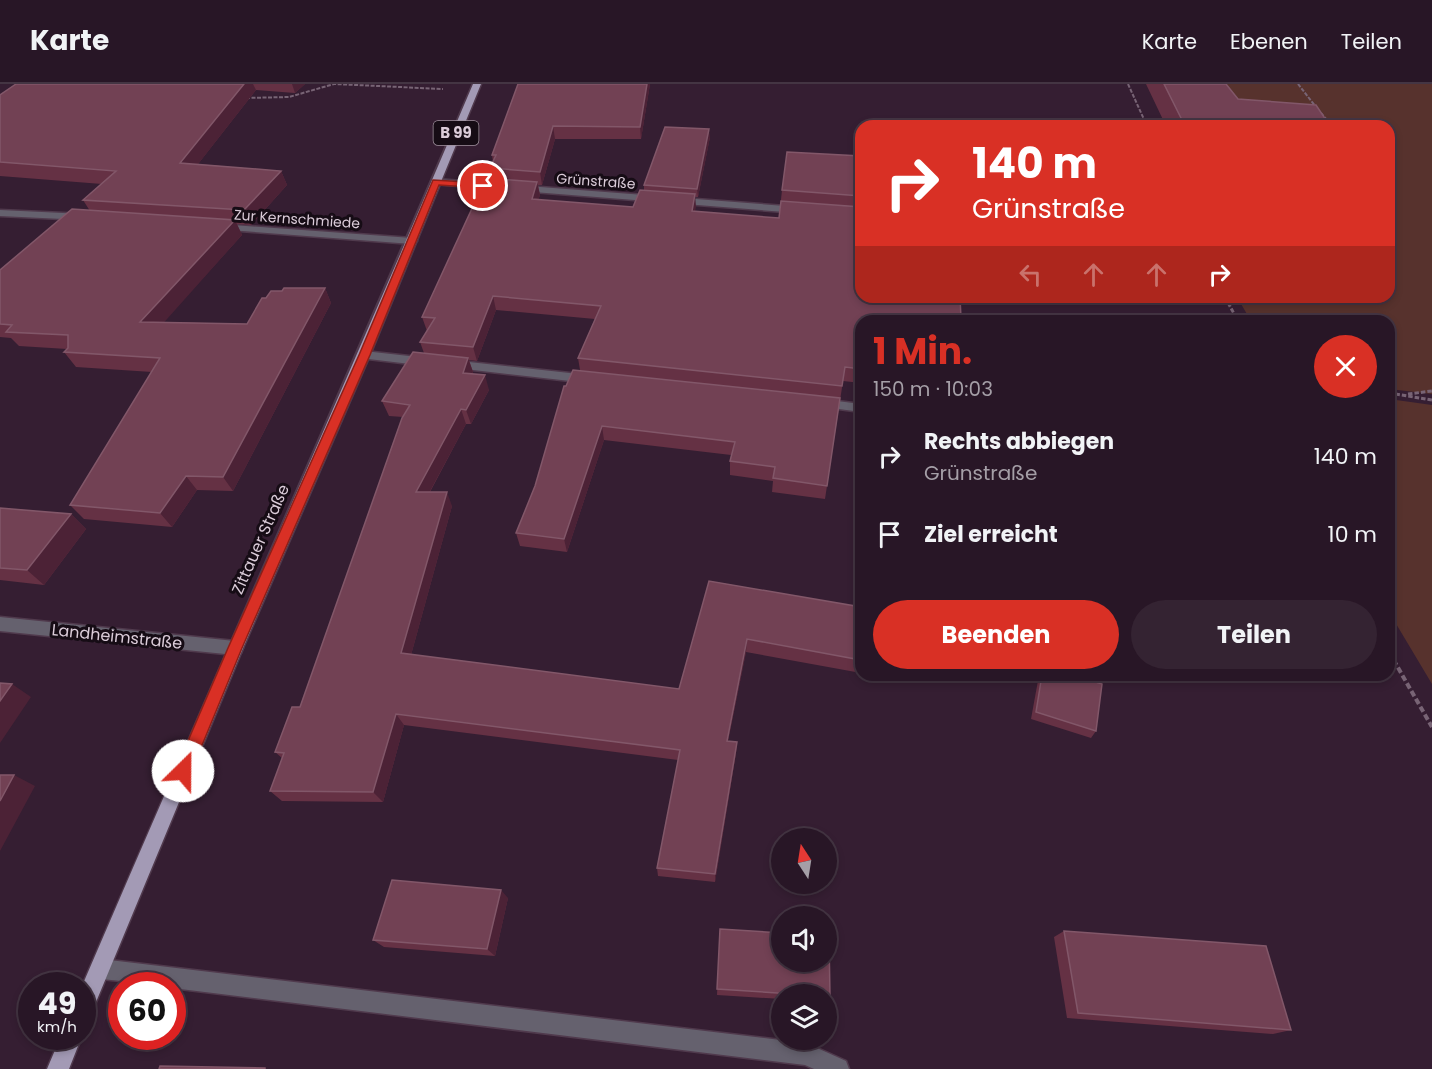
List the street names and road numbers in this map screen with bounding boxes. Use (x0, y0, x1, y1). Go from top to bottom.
road number: B 99 (434, 121, 478, 145)
street label: Grünstraße (556, 168, 637, 194)
street label: Zur Kernschmiede (233, 205, 361, 233)
street label: Zittauer Straße (226, 480, 295, 598)
street label: Landheimstraße (51, 618, 183, 655)

